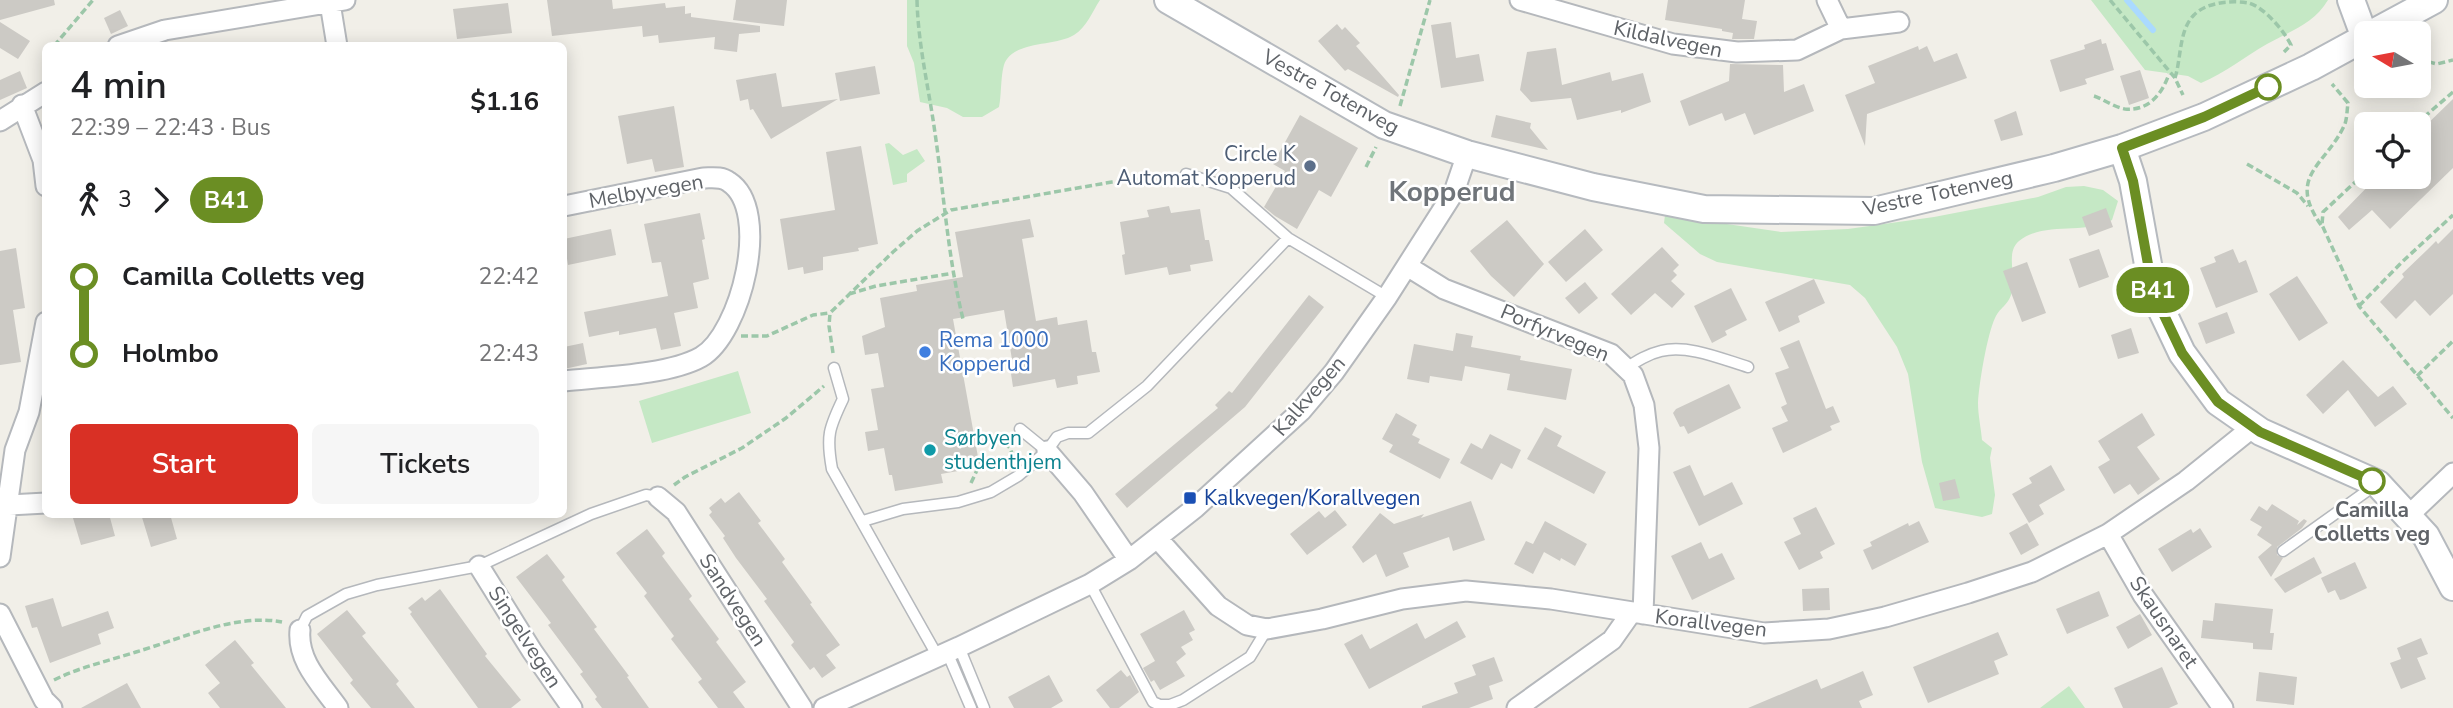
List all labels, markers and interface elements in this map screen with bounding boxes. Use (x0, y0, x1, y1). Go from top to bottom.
street label: Kildalvegen (1611, 14, 1725, 64)
north arrow (2354, 21, 2431, 98)
map controls (2354, 21, 2431, 189)
street label: Vestre Totenveg (1257, 42, 1405, 141)
text: 4 min (70, 60, 167, 111)
unlabelled marker (2255, 74, 2281, 100)
text: $1.16 (470, 84, 539, 119)
text: 22:39 – 22:43 · Bus (70, 112, 271, 143)
button: locate (2354, 112, 2431, 189)
place label: Circle K Automat Kopperud (1116, 140, 1297, 192)
marker: Circle K Automat Kopperud (1302, 158, 1318, 174)
street label: Vestre Totenveg (1859, 163, 2016, 223)
street label: Melbyvegen (587, 167, 705, 215)
district label: Kopperud (1388, 173, 1516, 211)
icon: walk (70, 181, 108, 219)
icon: forward (142, 181, 180, 219)
text: 3 (118, 184, 132, 215)
text: B41 (204, 184, 249, 216)
text: Camilla Colletts veg (122, 259, 365, 294)
text: 22:42 (479, 261, 539, 292)
line badge: B41 (2113, 267, 2193, 313)
text: B41 (2130, 274, 2176, 306)
street label: Porfyrvegen (1496, 298, 1614, 368)
place label: Rema 1000 Kopperud (939, 326, 1049, 378)
text: Holmbo (122, 336, 219, 371)
text: 22:43 (479, 338, 539, 369)
marker: Rema 1000 Kopperud (917, 344, 933, 360)
street label: Kalkvegen (1266, 350, 1352, 442)
button: Start (70, 424, 298, 504)
button: Tickets (312, 424, 539, 504)
place label: Sørbyen studenthjem (944, 424, 1062, 476)
marker: Sørbyen studenthjem (922, 442, 938, 458)
marker: Camilla Colletts veg (2359, 468, 2385, 494)
place label: Kalkvegen/Korallvegen (1204, 484, 1420, 512)
marker: Kalkvegen/Korallvegen (1182, 490, 1198, 506)
place label: Camilla Colletts veg (2314, 496, 2430, 548)
street label: Sandvegen (693, 548, 773, 652)
street label: Skausnaret (2123, 571, 2205, 674)
street label: Singelvegen (482, 581, 568, 693)
street label: Korallvegen (1653, 602, 1769, 644)

